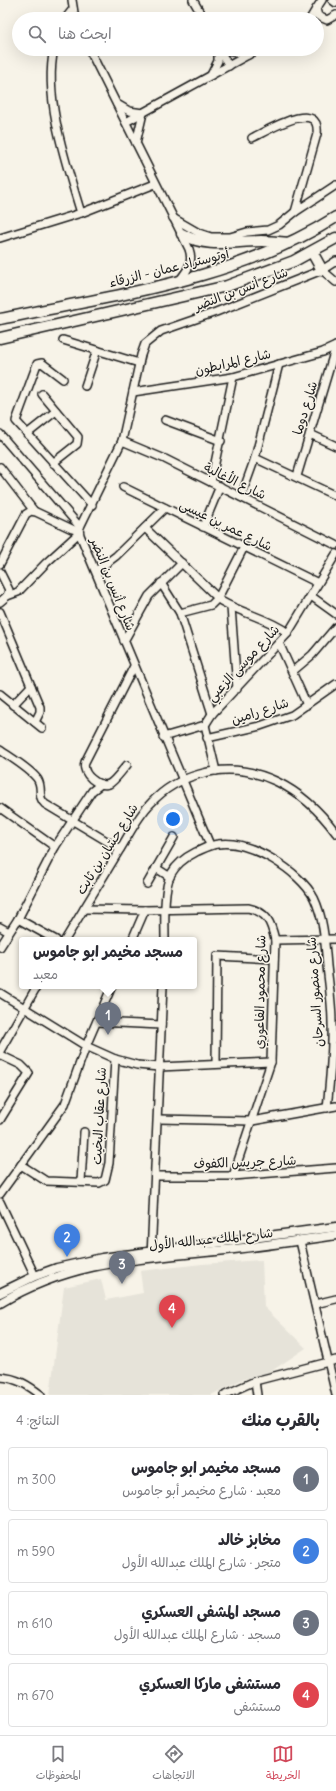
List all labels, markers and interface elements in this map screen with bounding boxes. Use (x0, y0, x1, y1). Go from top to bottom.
search box (12, 12, 324, 56)
icon: search (26, 23, 48, 45)
text: ابحث هنا (58, 24, 112, 43)
street label: أوتوستراد عمان - الزرقاء (107, 245, 232, 291)
street label: شارع أنس بن النضر (191, 263, 291, 316)
street label: شارع المرابطون (193, 345, 273, 380)
street label: شارع دوما (289, 379, 322, 437)
street label: شارع الأغالبة (201, 459, 269, 504)
street label: شارع عمر بن عيسى (176, 495, 275, 556)
street label: شارع أنس بن النضر (85, 534, 139, 634)
street label: شارع موسى الزعبي (203, 621, 285, 707)
street label: شارع رامين (229, 694, 291, 729)
street label: شارع حسّان بن ثابت (72, 800, 143, 898)
your location (163, 809, 183, 829)
street label: شارع محمود الفاعوري (251, 935, 270, 1049)
street label: شارع منصور السرحان (303, 936, 328, 1048)
popup (19, 937, 197, 989)
text: مسجد مخيمر ابو جاموس (33, 942, 183, 961)
text: معبد (33, 966, 58, 983)
pin: 1 (95, 1002, 121, 1035)
street label: شارع عقاب البخيت (88, 1067, 111, 1165)
street label: شارع جريس الكفوف (193, 1152, 297, 1173)
pin: 2 (54, 1224, 80, 1257)
street label: شارع الملك عبدالله الأول (148, 1224, 274, 1255)
pin: 3 (109, 1251, 135, 1284)
pin: 4 (159, 1295, 185, 1328)
text: بالقرب منك (241, 1409, 320, 1431)
text: النتائج: 4 (16, 1412, 60, 1429)
text: مسجد مخيمر ابو جاموس (131, 1458, 281, 1477)
text: 300 m (17, 1471, 56, 1488)
text: 1 (303, 1471, 309, 1488)
text: معبد · شارع مخيمر أبو جاموس (122, 1482, 281, 1499)
text: مخابز خالد (218, 1530, 281, 1549)
text: 590 m (17, 1543, 55, 1560)
text: 2 (302, 1543, 310, 1560)
text: متجر · شارع الملك عبدالله الأول (122, 1554, 281, 1571)
text: مسجد المشفى العسكري (141, 1602, 281, 1621)
text: 610 m (17, 1615, 53, 1632)
text: 3 (302, 1615, 310, 1632)
text: مسجد · شارع الملك عبدالله الأول (114, 1626, 281, 1643)
text: مستشفى ماركا العسكري (139, 1674, 281, 1693)
text: 670 m (17, 1687, 54, 1704)
text: 4 (302, 1687, 310, 1704)
text: مستشفى (233, 1698, 281, 1715)
tab: المحفوظات (36, 1743, 81, 1785)
tab: الاتجاهات (152, 1743, 195, 1785)
tab: الخريطة (266, 1743, 300, 1785)

